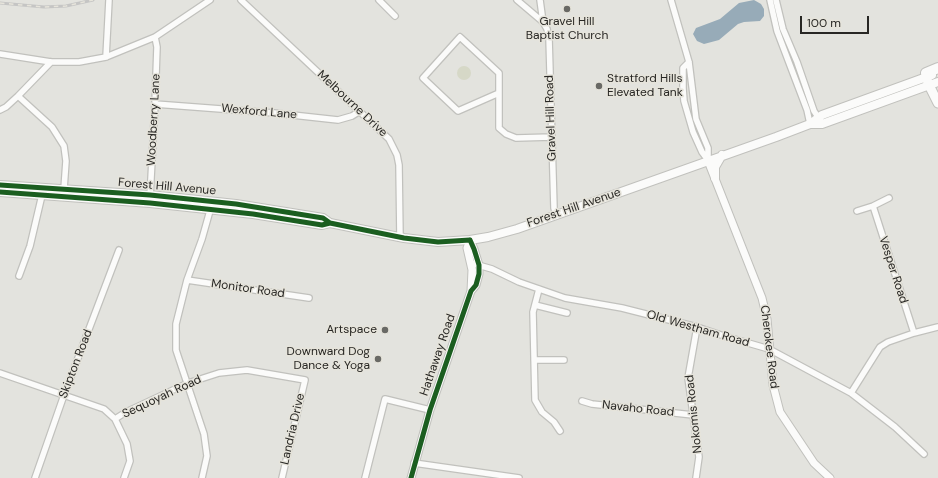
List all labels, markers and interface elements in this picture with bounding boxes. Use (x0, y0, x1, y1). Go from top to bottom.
marker: Gravel Hill Baptist Church (562, 4, 572, 14)
scale bar (802, 8, 871, 34)
place label: Gravel Hill Baptist Church (526, 15, 608, 43)
text: 100 m (807, 15, 841, 31)
street label: Melbourne Drive (314, 68, 390, 140)
place label: Stratford Hills Elevated Tank (607, 72, 683, 100)
street label: Woodberry Lane (144, 73, 164, 167)
street label: Gravel Hill Road (542, 75, 560, 161)
marker: Stratford Hills Elevated Tank (594, 81, 604, 91)
street label: Wexford Lane (221, 102, 297, 122)
street label: Forest Hill Avenue (117, 176, 217, 198)
street label: Forest Hill Avenue (525, 185, 623, 231)
street label: Vesper Road (875, 234, 911, 306)
street label: Monitor Road (210, 277, 286, 301)
street label: Cherokee Road (757, 304, 781, 390)
street label: Old Westham Road (645, 307, 751, 351)
street label: Hathaway Road (417, 312, 459, 398)
place label: Artspace (326, 323, 377, 337)
marker: Artspace (380, 325, 390, 335)
street label: Skipton Road (56, 327, 96, 401)
place label: Downward Dog Dance & Yoga (287, 345, 370, 373)
marker: Downward Dog Dance & Yoga (373, 354, 383, 364)
street label: Sequoyah Road (120, 372, 204, 422)
street label: Nokomis Road (683, 374, 705, 454)
street label: Landria Drive (278, 392, 308, 466)
street label: Navaho Road (601, 398, 675, 420)

